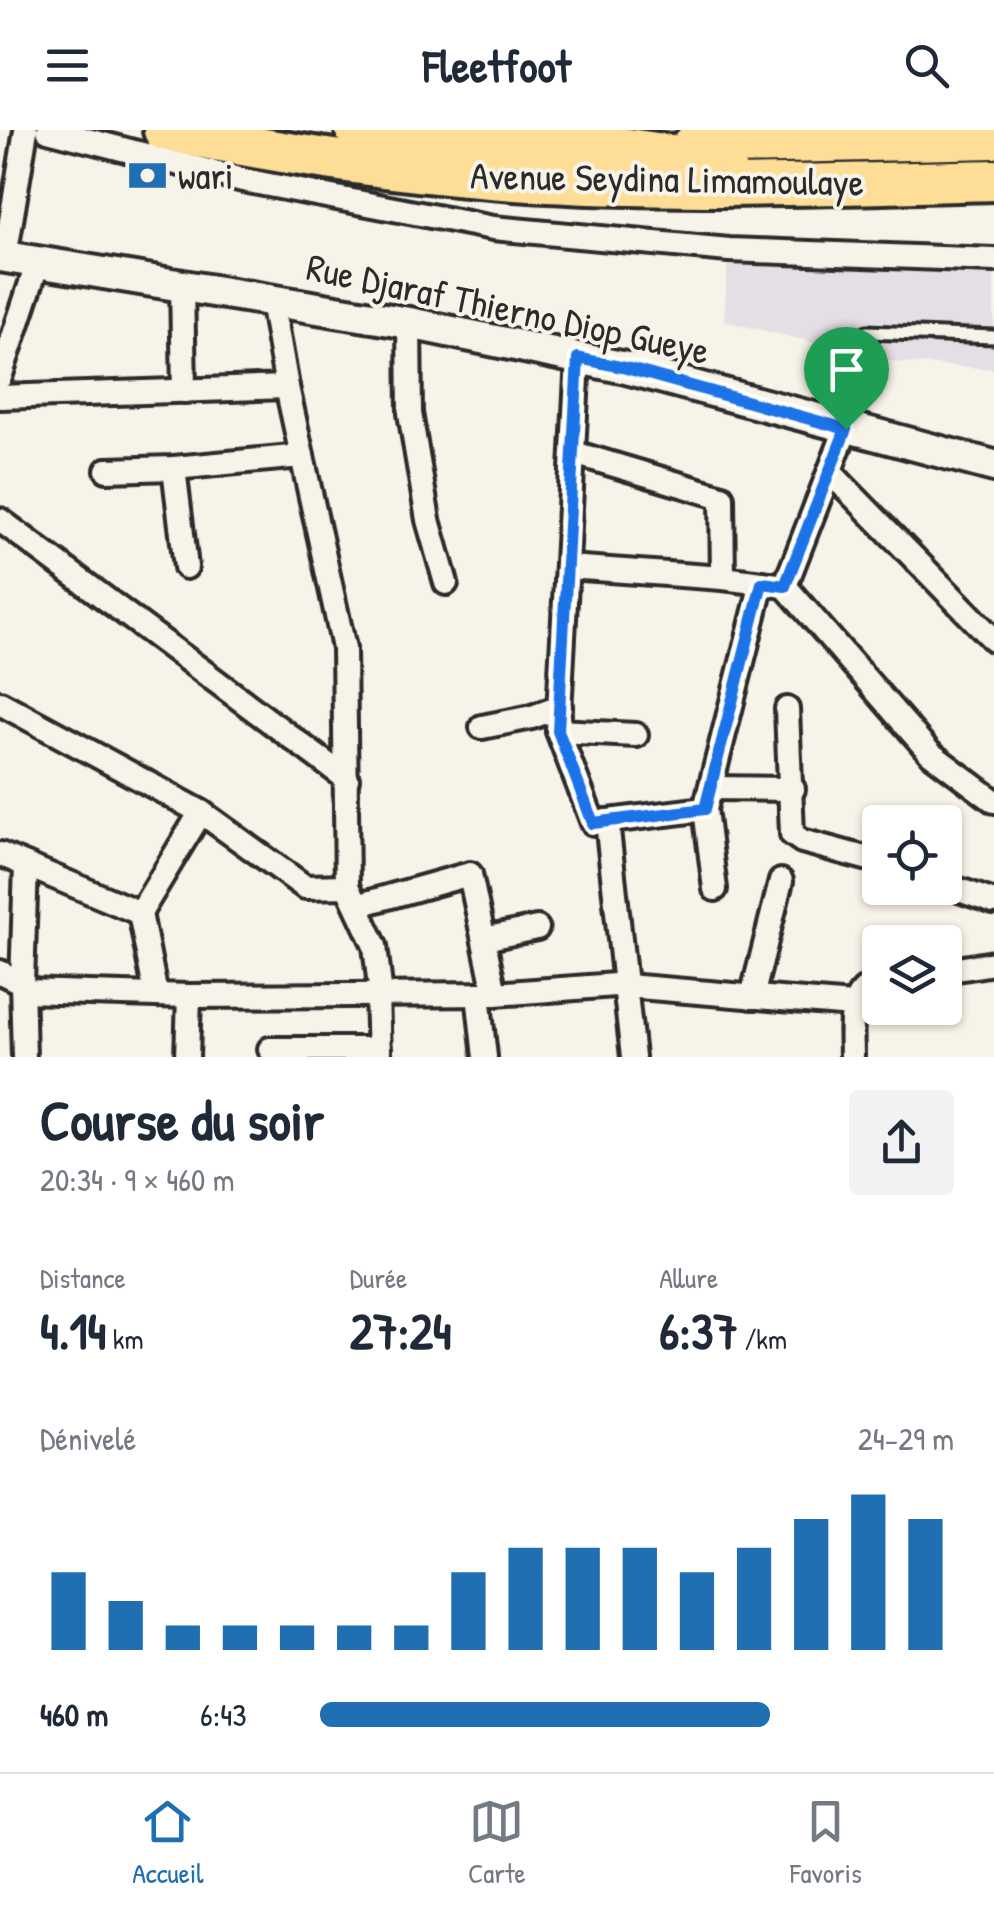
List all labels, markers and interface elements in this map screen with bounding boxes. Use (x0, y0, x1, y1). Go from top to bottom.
text: Fleetfoot (423, 35, 571, 96)
icon: menu (40, 38, 95, 93)
icon: search (899, 38, 954, 93)
place label: wari (178, 149, 234, 201)
street label: Avenue Seydina Limamoulaye (470, 149, 864, 207)
bank icon: wari (127, 155, 169, 197)
street label: Rue Djaraf Thierno Diop Gueye (302, 240, 714, 376)
pin (804, 327, 889, 430)
icon: arrive (819, 342, 874, 397)
map controls (862, 805, 962, 1025)
button: locate (862, 805, 962, 905)
button: layers (862, 925, 962, 1025)
text: Course du soir (40, 1083, 324, 1157)
button: share (849, 1090, 954, 1195)
text: 20:34 · 9 × 460 m (40, 1158, 235, 1201)
text: Distance (40, 1259, 126, 1297)
text: Durée (350, 1259, 407, 1297)
text: Allure (659, 1259, 718, 1297)
text: 4.14 (40, 1297, 106, 1365)
text: 27:24 (350, 1297, 452, 1365)
text: 6:37 (659, 1297, 738, 1365)
text: km (106, 1320, 143, 1358)
text: /km (738, 1320, 787, 1358)
text: Dénivelé (40, 1417, 136, 1460)
text: 24–29 m (858, 1417, 954, 1460)
text: 460 m (40, 1693, 108, 1736)
text: 6:43 (200, 1693, 247, 1736)
tab: Accueil (132, 1794, 204, 1892)
tab: Carte (468, 1794, 526, 1892)
tab: Favoris (790, 1794, 862, 1892)

